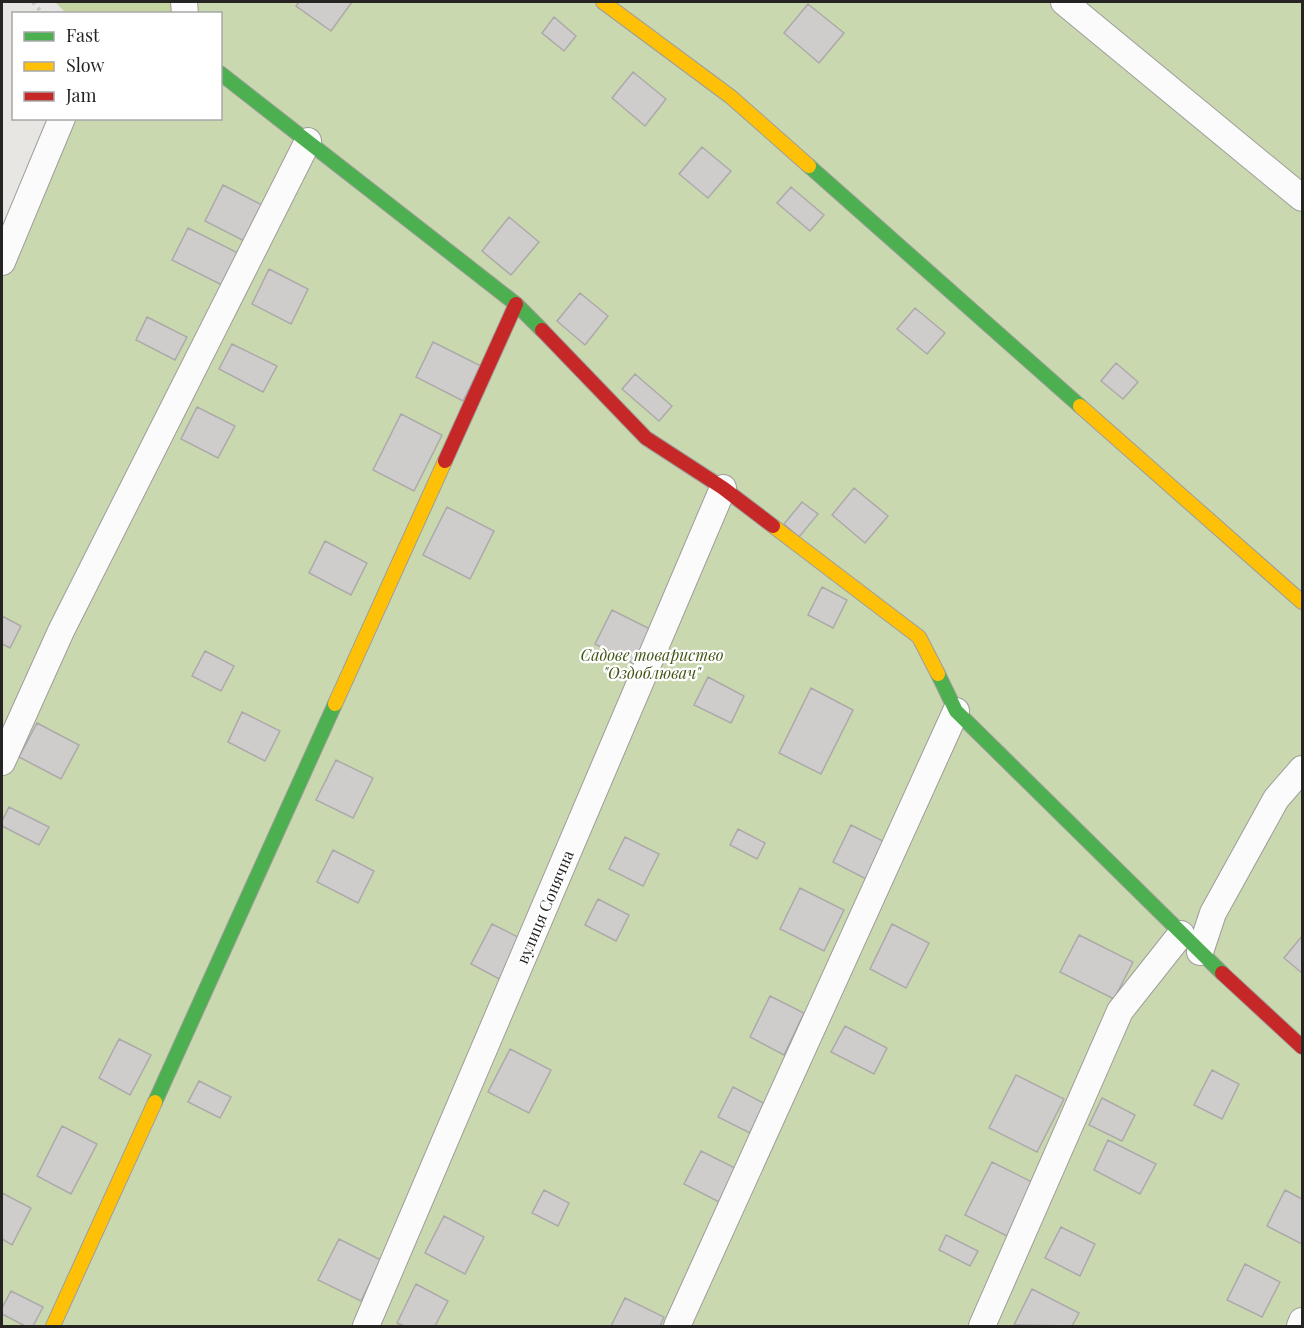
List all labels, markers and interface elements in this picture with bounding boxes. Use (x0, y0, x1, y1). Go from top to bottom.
legend (12, 12, 222, 120)
text: Fast (66, 23, 100, 47)
text: Slow (66, 53, 104, 77)
text: Jam (65, 83, 96, 107)
park label: Садове товариство "Оздоблювач" (580, 644, 724, 683)
street label: вулиця Сонячна (511, 847, 578, 967)

